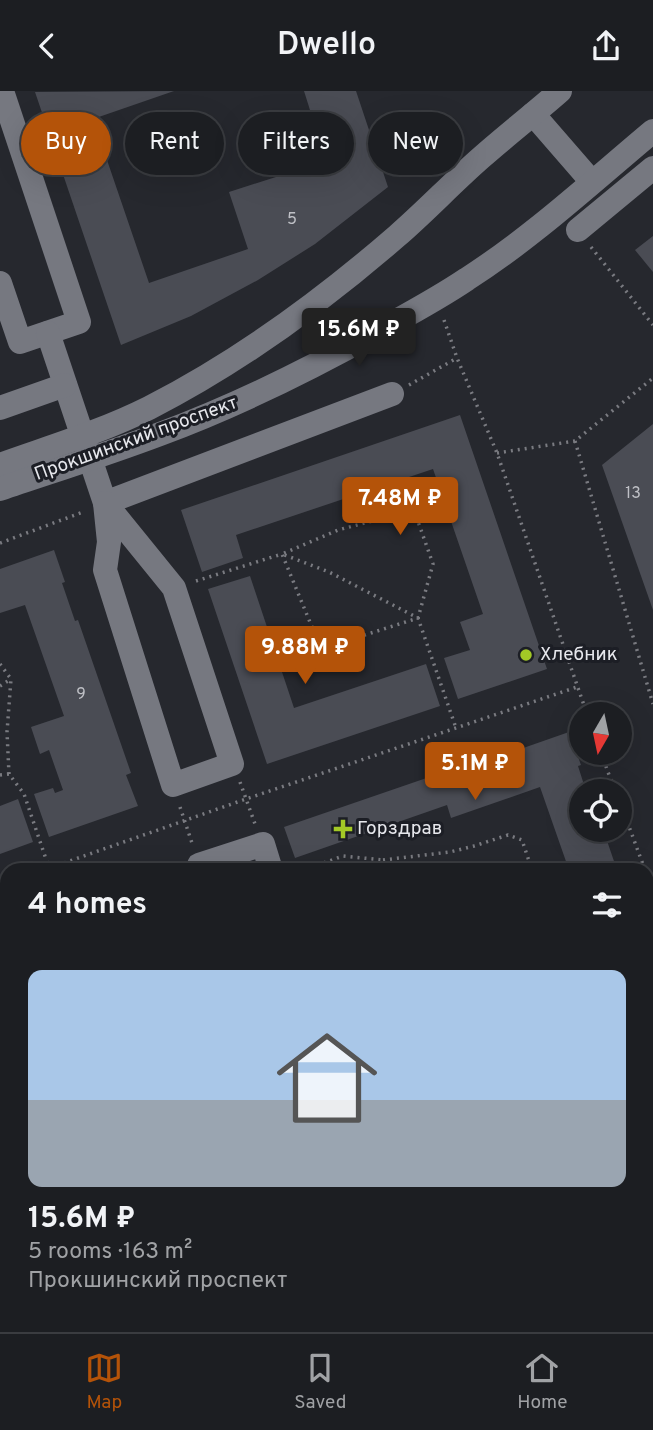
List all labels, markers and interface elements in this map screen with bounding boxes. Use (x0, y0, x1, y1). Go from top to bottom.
text: Dwello (277, 26, 376, 66)
icon: back (28, 27, 66, 65)
icon: share (587, 27, 625, 65)
chip: Buy (21, 112, 111, 175)
chip: Rent (125, 112, 224, 175)
chip: Filters (238, 112, 354, 175)
chip: New (368, 112, 463, 175)
house number: 5 (287, 210, 297, 230)
pin: 15.6M ₽ (294, 309, 424, 368)
text: 15.6M ₽ (318, 316, 400, 345)
street label: Прокшинский проспект (31, 391, 241, 487)
pin: 7.48M ₽ (335, 477, 465, 537)
house number: 13 (625, 484, 641, 504)
text: 7.48M ₽ (358, 485, 442, 514)
pin: 9.88M ₽ (240, 627, 370, 686)
text: 9.88M ₽ (261, 634, 349, 663)
place label: Хлебник (540, 643, 618, 667)
marker: Хлебник (518, 647, 534, 663)
house number: 9 (76, 685, 86, 705)
north arrow (569, 702, 632, 765)
map controls (569, 702, 632, 842)
pin: 5.1M ₽ (418, 743, 532, 802)
text: 5.1M ₽ (441, 750, 509, 779)
button: locate (569, 779, 632, 842)
place label: Горздрав (357, 817, 442, 841)
marker: Горздрав (335, 821, 351, 837)
icon: filters (588, 886, 626, 924)
text: 4 homes (28, 887, 147, 924)
icon: home (264, 1015, 390, 1141)
text: 15.6M ₽ (28, 1201, 136, 1238)
text: 5 rooms · 163 m² (28, 1238, 192, 1267)
text: Прокшинский проспект (28, 1267, 287, 1296)
tab: Map (85, 1349, 123, 1415)
tab: Saved (294, 1349, 346, 1415)
tab: Home (517, 1349, 568, 1415)

